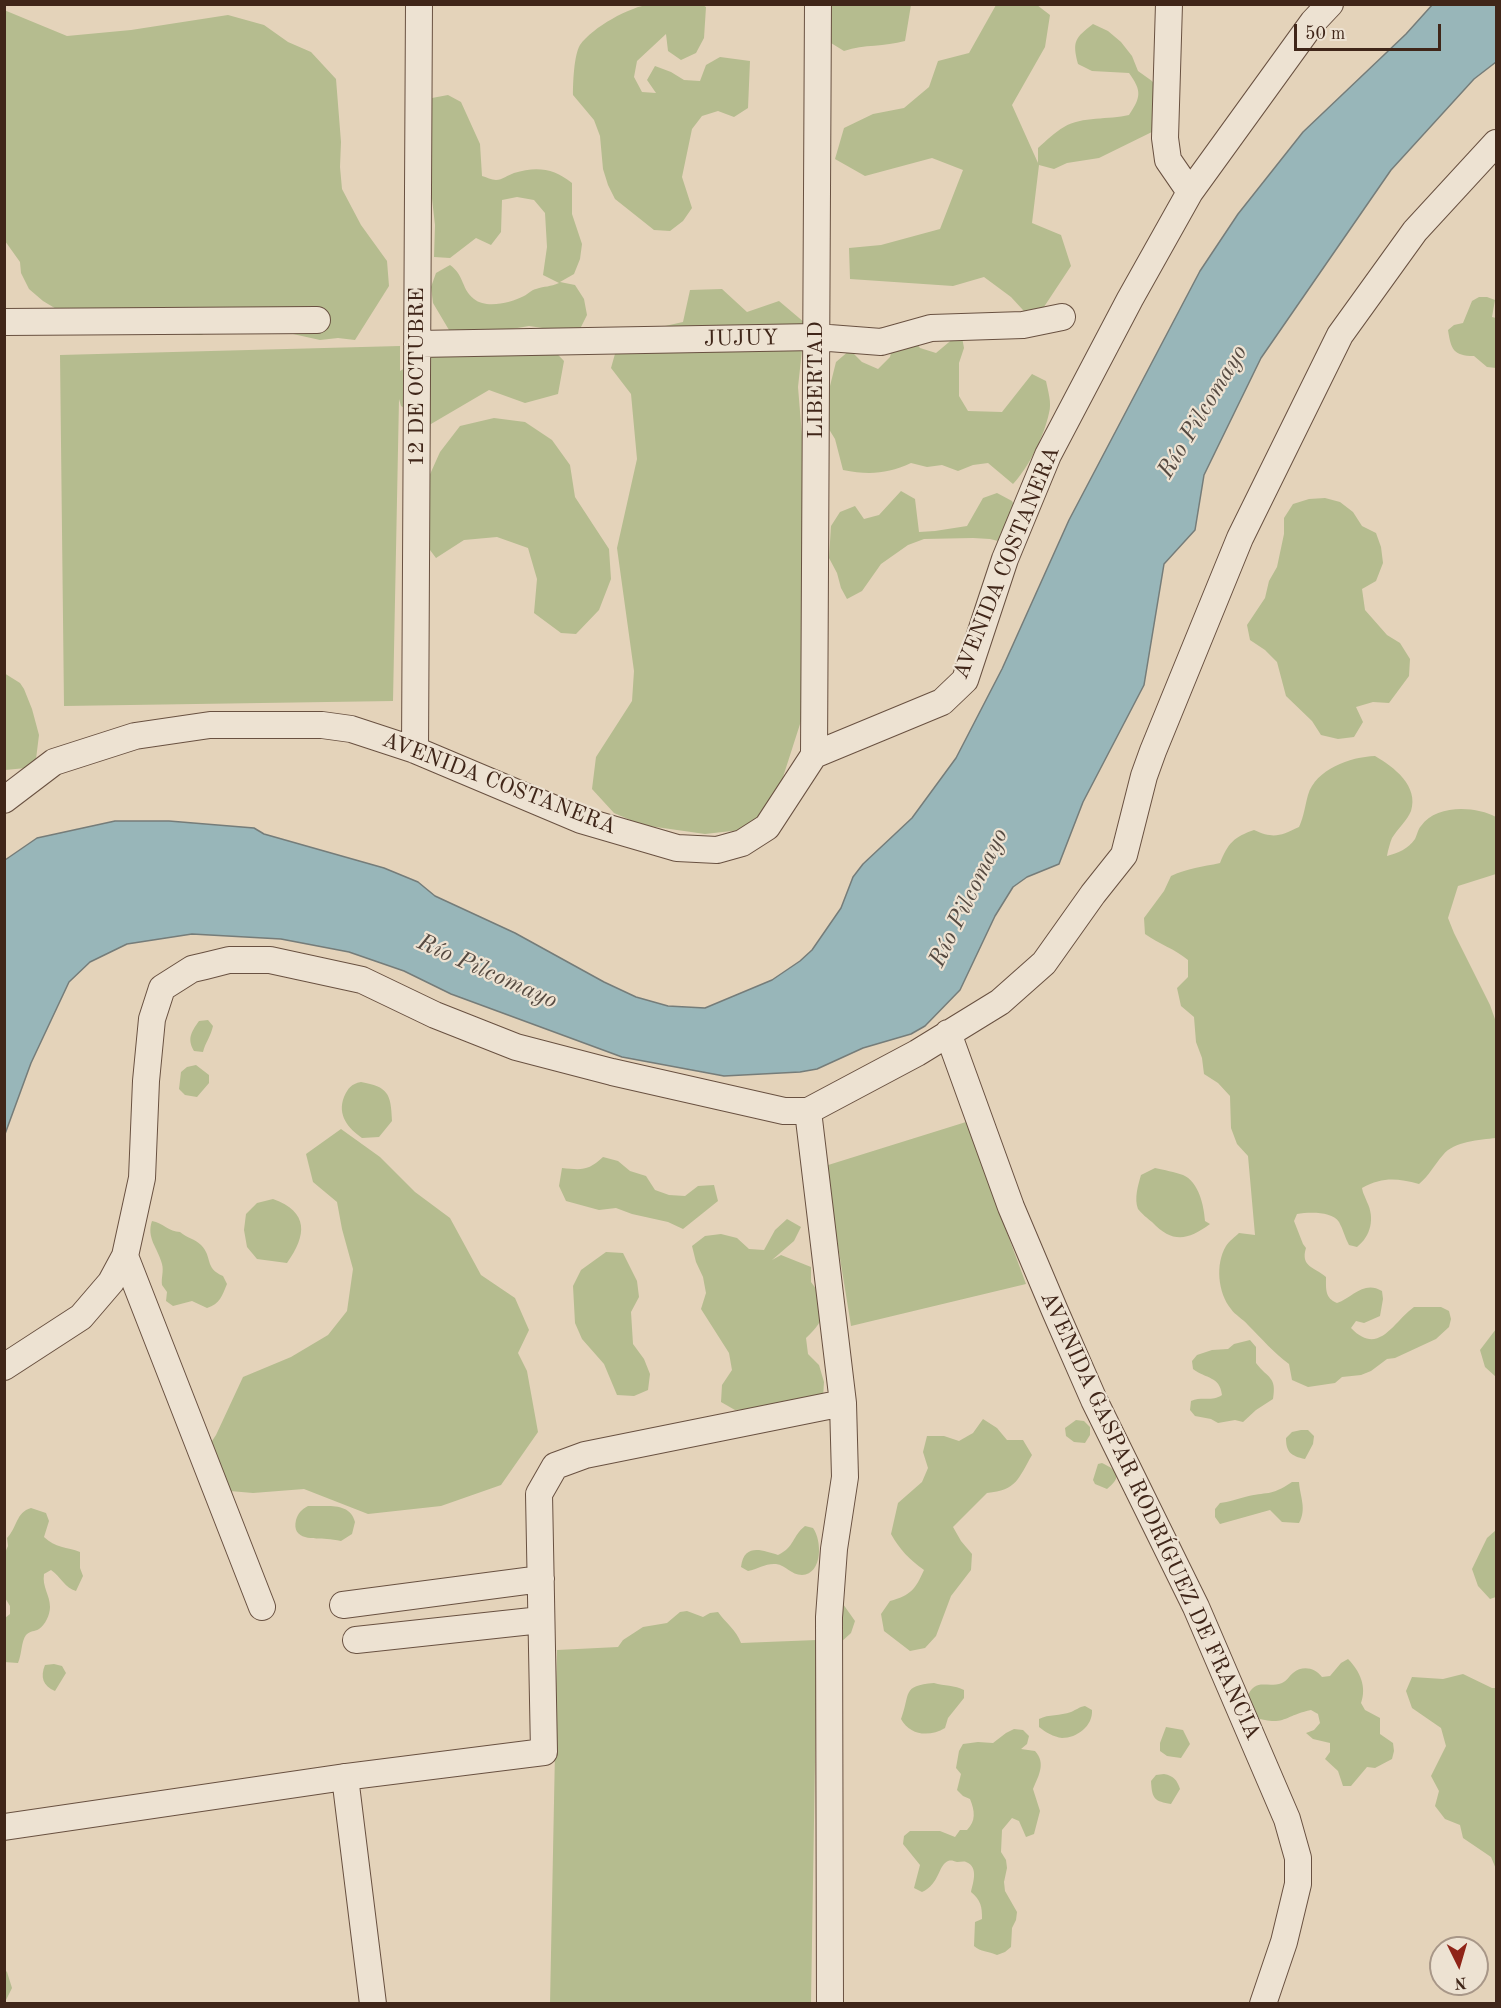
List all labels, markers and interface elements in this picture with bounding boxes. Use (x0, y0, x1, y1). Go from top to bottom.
scale bar (1297, 12, 1444, 50)
text: 50 m (1305, 25, 1345, 43)
street label: 12 DE OCTUBRE (404, 287, 430, 467)
street label: LIBERTAD (803, 321, 829, 439)
street label: JUJUY (704, 325, 778, 353)
water label: Río Pilcomayo (1152, 340, 1254, 484)
street label: AVENIDA COSTANERA (948, 443, 1066, 683)
street label: AVENIDA COSTANERA (378, 727, 620, 841)
water label: Río Pilcomayo (923, 824, 1015, 972)
water label: Río Pilcomayo (412, 928, 562, 1016)
street label: AVENIDA GASPAR RODRÍGUEZ DE FRANCIA (1034, 1288, 1266, 1744)
north arrow (1429, 1936, 1489, 1996)
text: N (1454, 1973, 1467, 1990)

